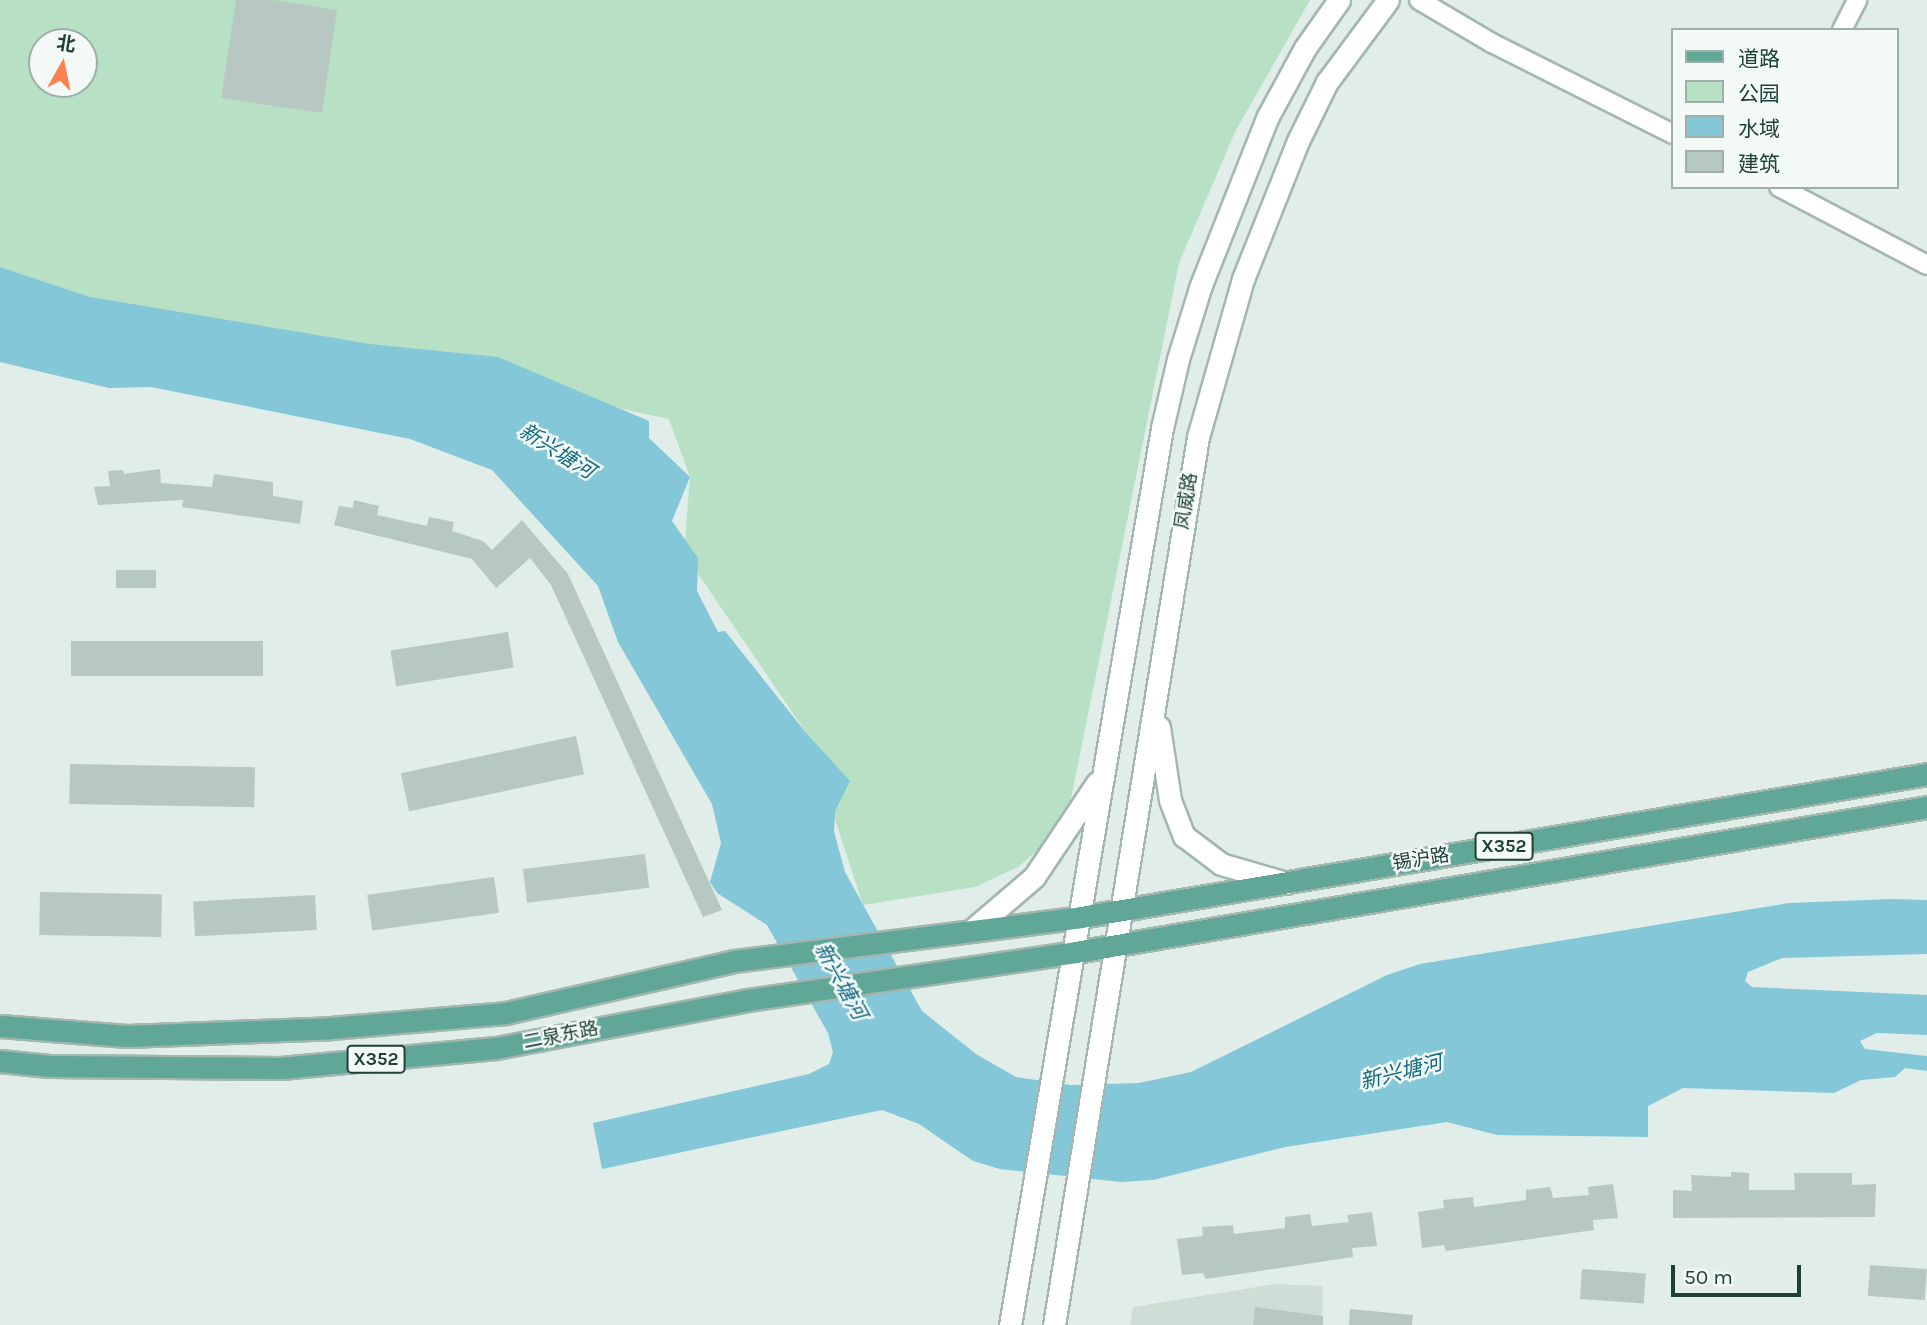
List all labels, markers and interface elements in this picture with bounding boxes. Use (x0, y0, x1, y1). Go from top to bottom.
north arrow (28, 28, 98, 98)
legend (1672, 28, 1899, 189)
text: 北 (55, 32, 77, 57)
text: 道路 (1738, 47, 1780, 71)
text: 公园 (1738, 82, 1780, 106)
text: 水域 (1738, 117, 1780, 141)
text: 建筑 (1738, 152, 1780, 176)
water label: 新兴塘河 (515, 418, 599, 484)
street label: 凤威路 (1171, 471, 1203, 531)
road number: X352 (1474, 832, 1534, 860)
street label: 锡沪路 (1391, 844, 1451, 876)
water label: 新兴塘河 (810, 938, 872, 1024)
street label: 二泉东路 (522, 1018, 600, 1054)
road number: X352 (346, 1044, 406, 1074)
water label: 新兴塘河 (1357, 1050, 1445, 1094)
scale bar (1675, 1252, 1804, 1296)
text: 50 m (1684, 1265, 1733, 1289)

